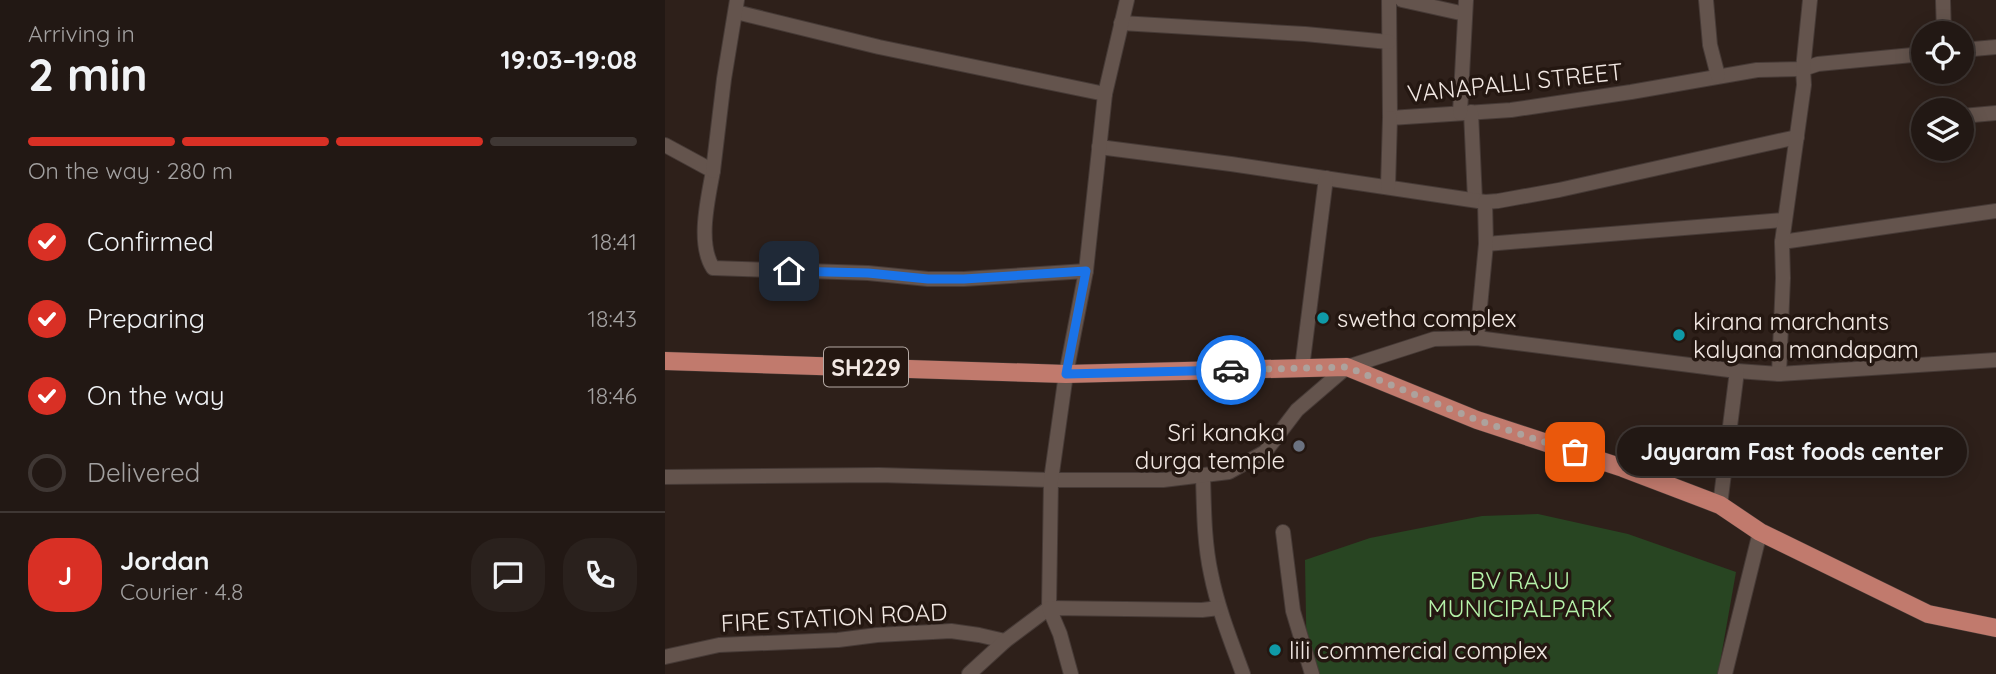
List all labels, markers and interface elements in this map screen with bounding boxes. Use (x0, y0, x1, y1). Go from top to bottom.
text: Arriving in (28, 19, 135, 48)
map controls (1911, 21, 1974, 161)
button: locate (1911, 21, 1974, 84)
text: 19:03–19:08 (501, 43, 637, 76)
text: 2 min (28, 45, 148, 103)
street label: VANAPALLI STREET (1406, 56, 1624, 108)
button: layers (1911, 98, 1974, 161)
text: On the way · 280 m (28, 156, 233, 185)
icon: check (28, 223, 66, 261)
text: Confirmed (87, 225, 214, 258)
text: 18:41 (591, 227, 637, 256)
pin (759, 241, 819, 301)
icon: home (770, 252, 808, 290)
icon: check (28, 300, 66, 338)
text: Preparing (87, 302, 205, 335)
place label: swetha complex (1337, 303, 1516, 333)
text: 18:43 (588, 304, 637, 333)
place label: kirana marchants kalyana mandapam (1693, 306, 1919, 364)
marker: swetha complex (1315, 310, 1331, 326)
marker: kirana marchants kalyana mandapam (1671, 327, 1687, 343)
courier (1196, 335, 1266, 405)
road number: SH229 (824, 348, 908, 386)
icon: car (1212, 351, 1250, 389)
icon: check (28, 377, 66, 415)
text: On the way (87, 379, 225, 412)
text: 18:46 (587, 381, 637, 410)
place label: Sri kanaka durga temple (1135, 417, 1285, 475)
pin (1545, 422, 1605, 482)
callout: Jayaram Fast foods center (1617, 428, 1967, 476)
icon: bag (1556, 433, 1594, 471)
text: Jayaram Fast foods center (1641, 437, 1943, 466)
marker: Sri kanaka durga temple (1291, 438, 1307, 454)
text: Delivered (87, 456, 200, 489)
button: chat (471, 538, 545, 612)
button: phone (563, 538, 637, 612)
text: Jordan (120, 544, 209, 577)
text: J (58, 559, 72, 592)
park label: BV RAJU MUNICIPALPARK (1428, 565, 1612, 623)
text: Courier · 4.8 (120, 577, 243, 606)
street label: FIRE STATION ROAD (720, 596, 948, 638)
place label: lili commercial complex (1289, 635, 1548, 665)
marker: lili commercial complex (1267, 642, 1283, 658)

